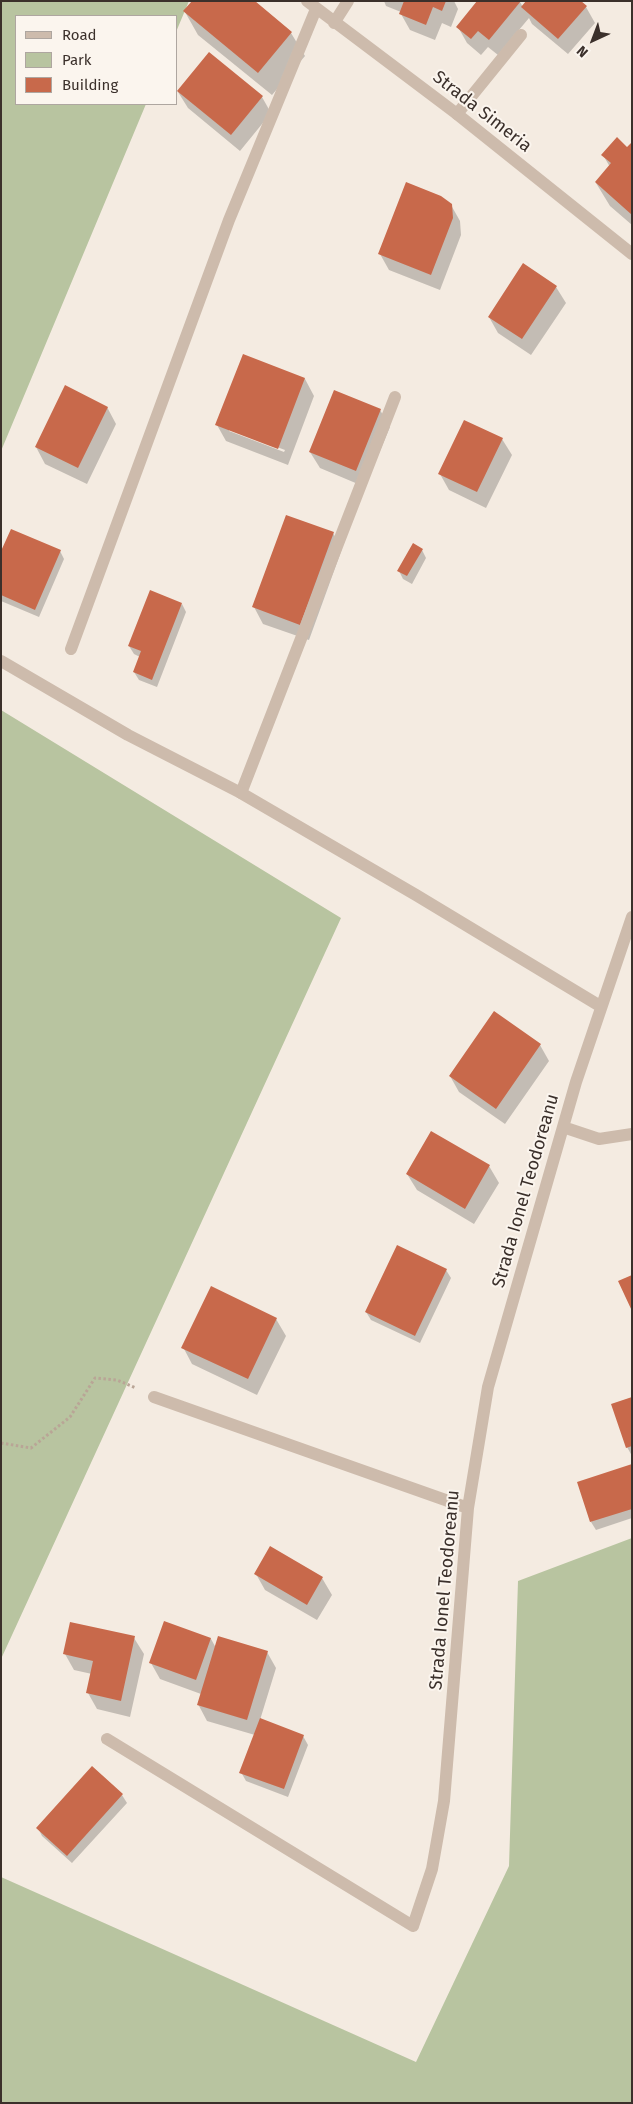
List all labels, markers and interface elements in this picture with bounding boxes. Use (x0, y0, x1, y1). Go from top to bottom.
legend (15, 15, 178, 105)
north arrow (568, 15, 618, 65)
text: Road (62, 26, 97, 44)
text: N (573, 42, 592, 61)
text: Park (62, 51, 92, 69)
street label: Strada Simeria (428, 67, 536, 157)
text: Building (62, 76, 118, 94)
street label: Strada Ionel Teodoreanu (488, 1092, 564, 1290)
street label: Strada Ionel Teodoreanu (425, 1489, 465, 1691)

